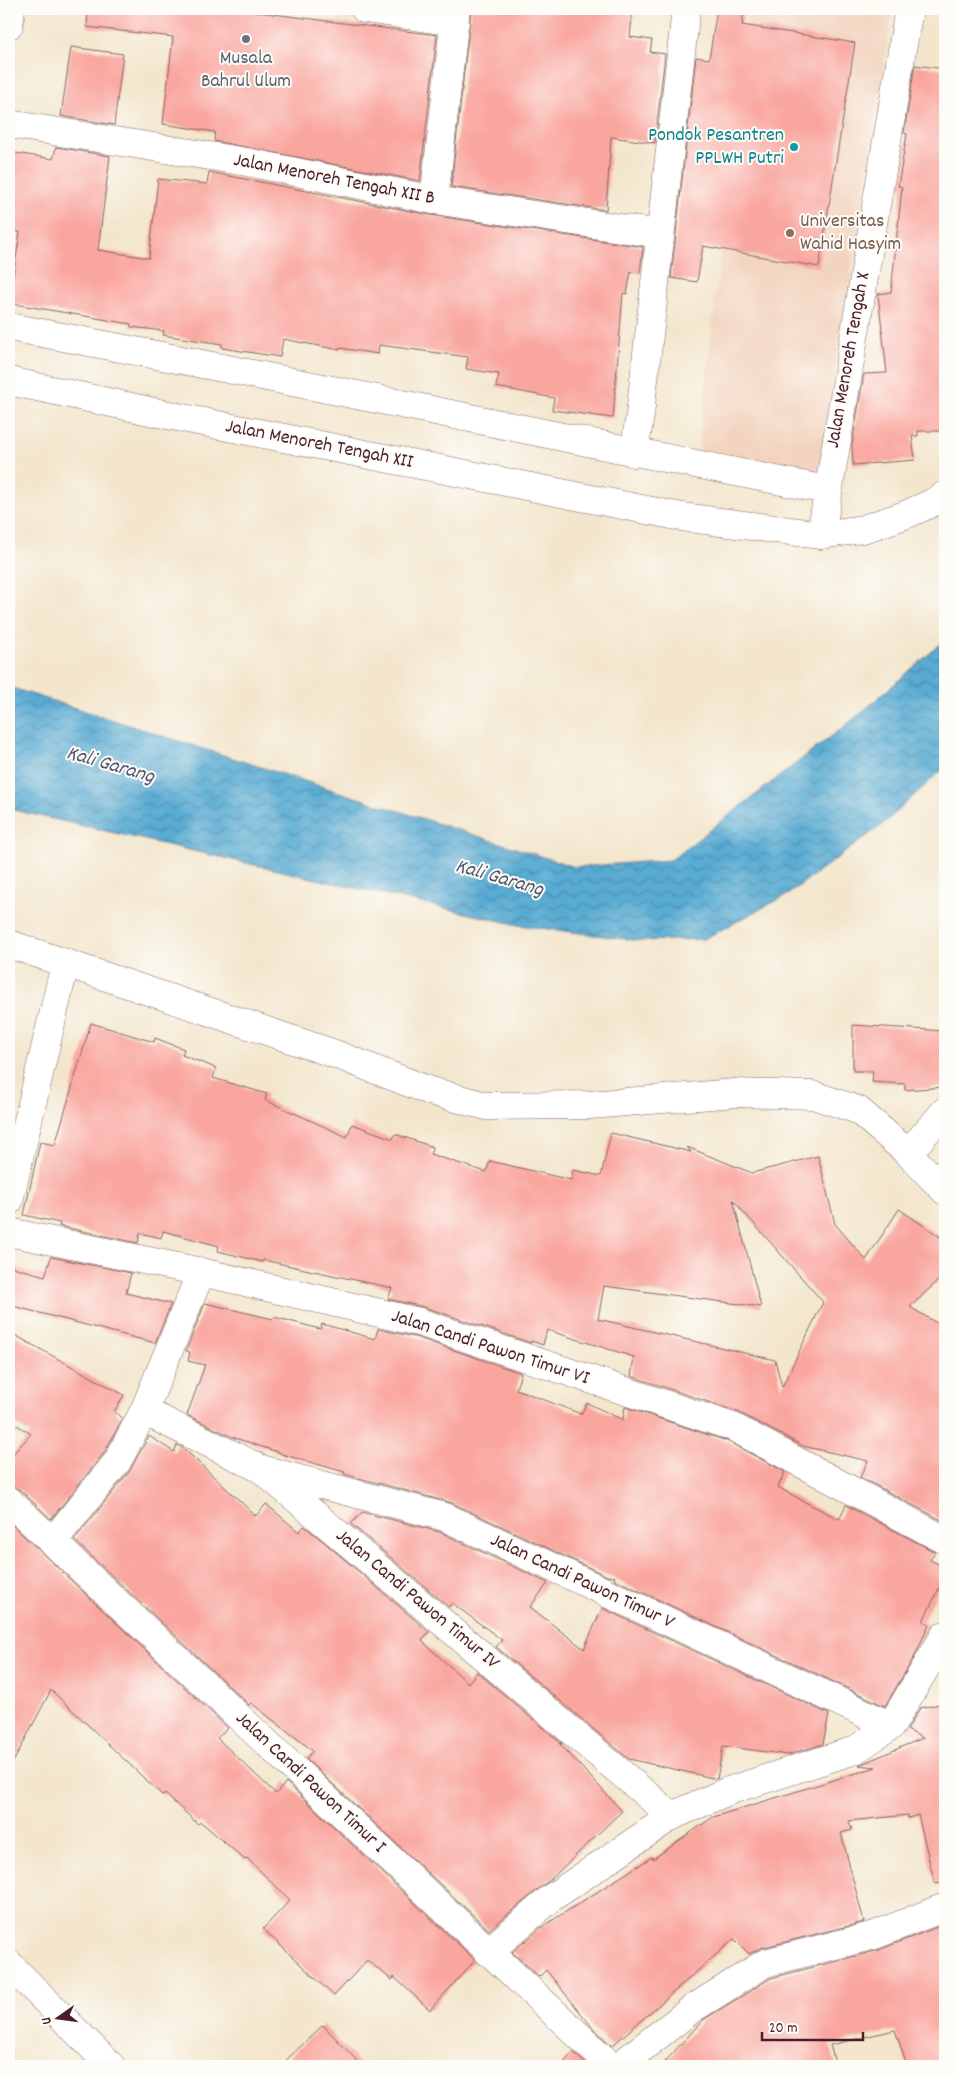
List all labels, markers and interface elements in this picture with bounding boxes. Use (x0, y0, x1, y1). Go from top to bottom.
marker: Musala Bahrul Ulum (240, 33, 252, 45)
place label: Musala Bahrul Ulum (201, 45, 291, 96)
place label: Pondok Pesantren PPLWH Putri (648, 122, 784, 173)
marker: Pondok Pesantren PPLWH Putri (788, 141, 800, 153)
street label: Jalan Menoreh Tengah XII B (231, 147, 437, 213)
place label: Universitas Wahid Hasyim (800, 208, 901, 259)
marker: Universitas Wahid Hasyim (784, 227, 796, 239)
street label: Jalan Menoreh Tengah X (820, 270, 878, 450)
street label: Jalan Menoreh Tengah XII (223, 413, 415, 477)
water label: Kali Garang (63, 739, 158, 793)
water label: Kali Garang (452, 852, 547, 906)
street label: Jalan Candi Pawon Timur VI (387, 1303, 593, 1393)
street label: Jalan Candi Pawon Timur IV (329, 1523, 505, 1677)
street label: Jalan Candi Pawon Timur V (485, 1527, 679, 1637)
street label: Jalan Candi Pawon Timur I (228, 1706, 392, 1860)
north arrow (32, 1992, 82, 2042)
scale bar (762, 2010, 863, 2042)
text: U (37, 2015, 58, 2026)
text: 20 m (769, 2018, 797, 2040)

